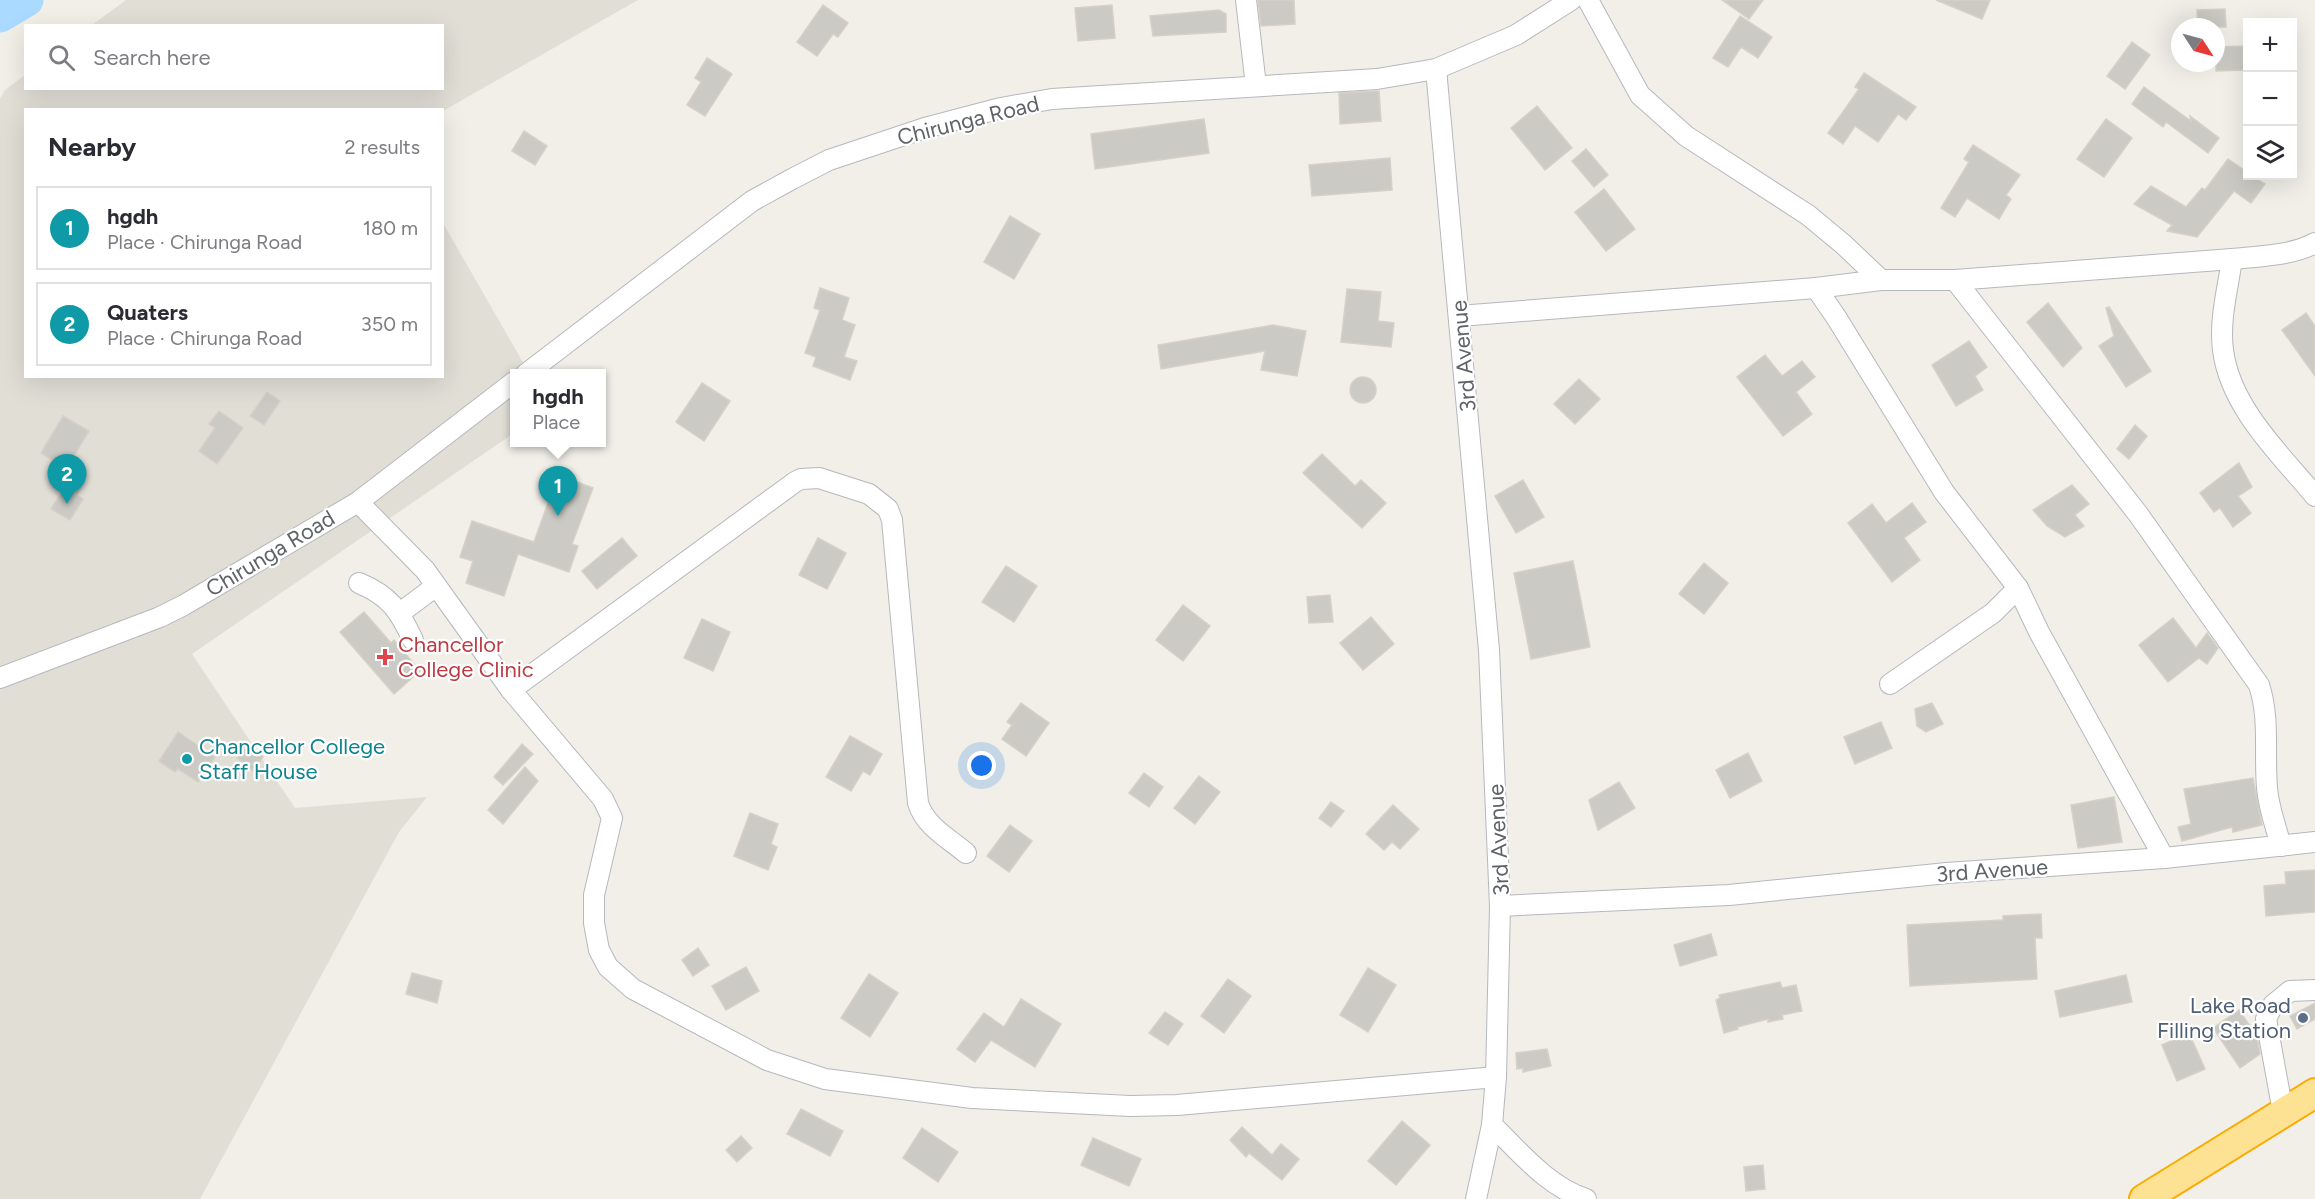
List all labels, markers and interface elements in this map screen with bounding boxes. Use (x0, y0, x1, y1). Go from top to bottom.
north arrow (2171, 18, 2225, 72)
map controls (2243, 18, 2297, 180)
button: + (2243, 18, 2297, 72)
search box (24, 24, 444, 90)
icon: search (45, 41, 78, 74)
text: Search here (93, 44, 211, 71)
button: − (2243, 72, 2297, 126)
street label: Chirunga Road (894, 90, 1042, 151)
button: layers (2243, 126, 2297, 180)
text: Nearby (48, 131, 136, 163)
text: 2 results (344, 135, 420, 159)
text: hgdh (107, 203, 158, 230)
text: 1 (65, 216, 74, 240)
text: 180 m (363, 216, 418, 240)
text: Place · Chirunga Road (107, 230, 302, 254)
text: Quaters (107, 299, 188, 326)
street label: 3rd Avenue (1445, 299, 1482, 413)
text: 2 (64, 312, 75, 336)
text: 350 m (361, 312, 418, 336)
text: Place · Chirunga Road (107, 326, 302, 350)
popup (510, 369, 606, 447)
text: hgdh (532, 383, 584, 410)
text: Place (532, 410, 580, 434)
pin: 2 (48, 454, 86, 504)
pin: 1 (538, 466, 578, 516)
street label: Chirunga Road (201, 504, 340, 602)
place label: Chancellor College Clinic (398, 631, 534, 683)
marker: Chancellor College Clinic (376, 648, 394, 666)
place label: Chancellor College Staff House (199, 733, 385, 785)
your location (967, 751, 996, 780)
marker: Chancellor College Staff House (180, 752, 194, 766)
street label: 3rd Avenue (1482, 783, 1515, 897)
street label: 3rd Avenue (1935, 853, 2049, 888)
place label: Lake Road Filling Station (2157, 992, 2291, 1044)
marker: Lake Road Filling Station (2296, 1011, 2310, 1025)

